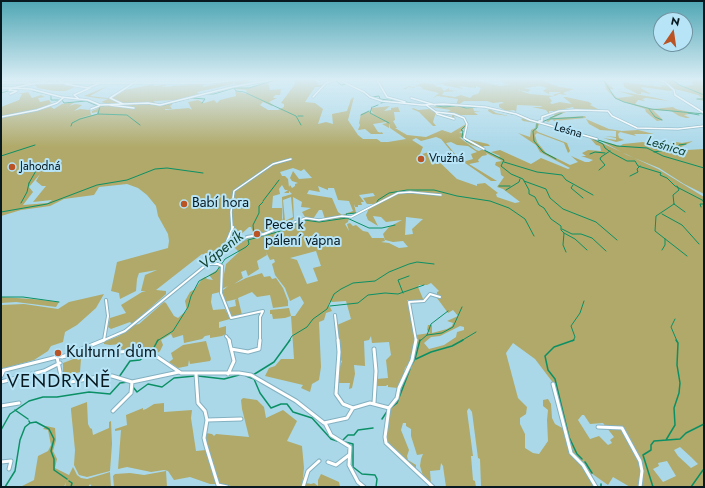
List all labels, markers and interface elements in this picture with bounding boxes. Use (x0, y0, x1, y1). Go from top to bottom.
north arrow (653, 12, 693, 52)
text: N (669, 13, 682, 30)
street label: Leśna (552, 120, 584, 142)
water label: Leśnica (644, 134, 688, 160)
place label: Vružná (429, 152, 464, 166)
marker: Vružná (416, 154, 426, 164)
place label: Jahodná (20, 160, 60, 174)
marker: Jahodná (7, 162, 17, 172)
place label: Babí hora (192, 196, 249, 212)
marker: Babí hora (179, 199, 189, 209)
place label: Pece k pálení vápna (265, 218, 340, 250)
water label: Vápeník (196, 228, 248, 274)
marker: Pece k pálení vápna (252, 229, 262, 239)
place label: Kulturní dům (66, 343, 157, 363)
marker: Kulturní dům (53, 348, 63, 358)
district label: VENDRYNĚ (6, 371, 112, 393)

